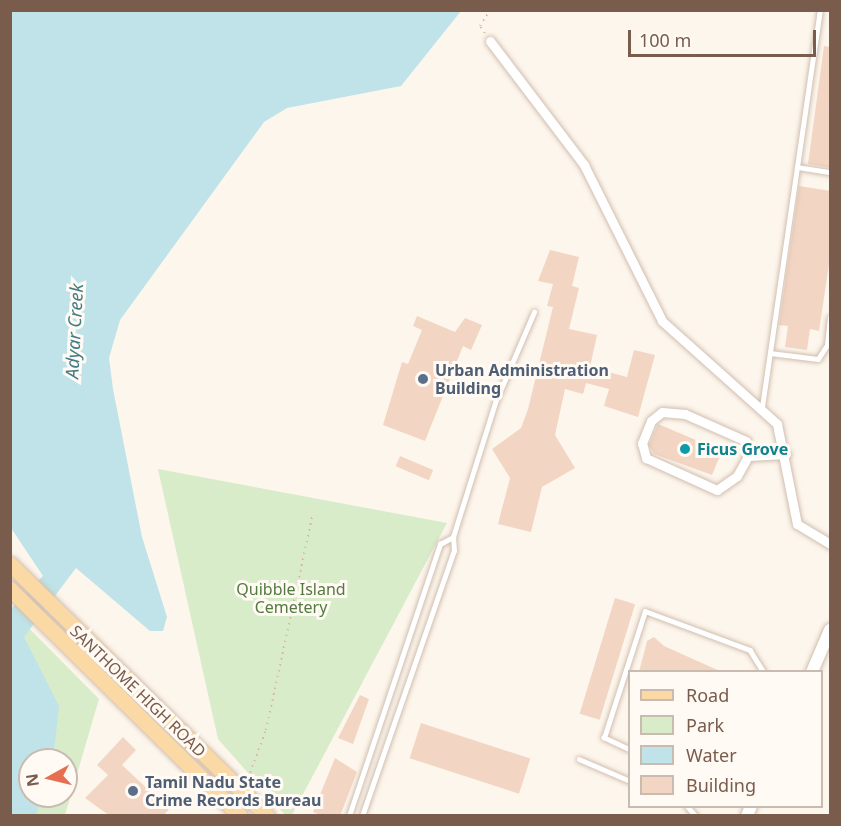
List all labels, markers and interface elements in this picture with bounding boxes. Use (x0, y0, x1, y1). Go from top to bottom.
scale bar (631, 18, 818, 56)
text: 100 m (639, 28, 691, 52)
water label: Adyar Creek (61, 283, 87, 379)
place label: Urban Administration Building (435, 360, 609, 398)
marker: Urban Administration Building (416, 372, 430, 386)
place label: Ficus Grove (697, 439, 788, 459)
marker: Ficus Grove (678, 442, 692, 456)
park label: Quibble Island Cemetery (236, 579, 346, 617)
street label: SANTHOME HIGH ROAD (66, 621, 210, 761)
legend (628, 670, 823, 808)
text: Road (686, 683, 729, 707)
text: Park (686, 713, 724, 737)
text: Water (686, 743, 737, 767)
north arrow (18, 748, 78, 808)
text: N (20, 772, 44, 788)
place label: Tamil Nadu State Crime Records Bureau (145, 772, 321, 810)
text: Building (686, 773, 756, 797)
marker: Tamil Nadu State Crime Records Bureau (126, 784, 140, 798)

